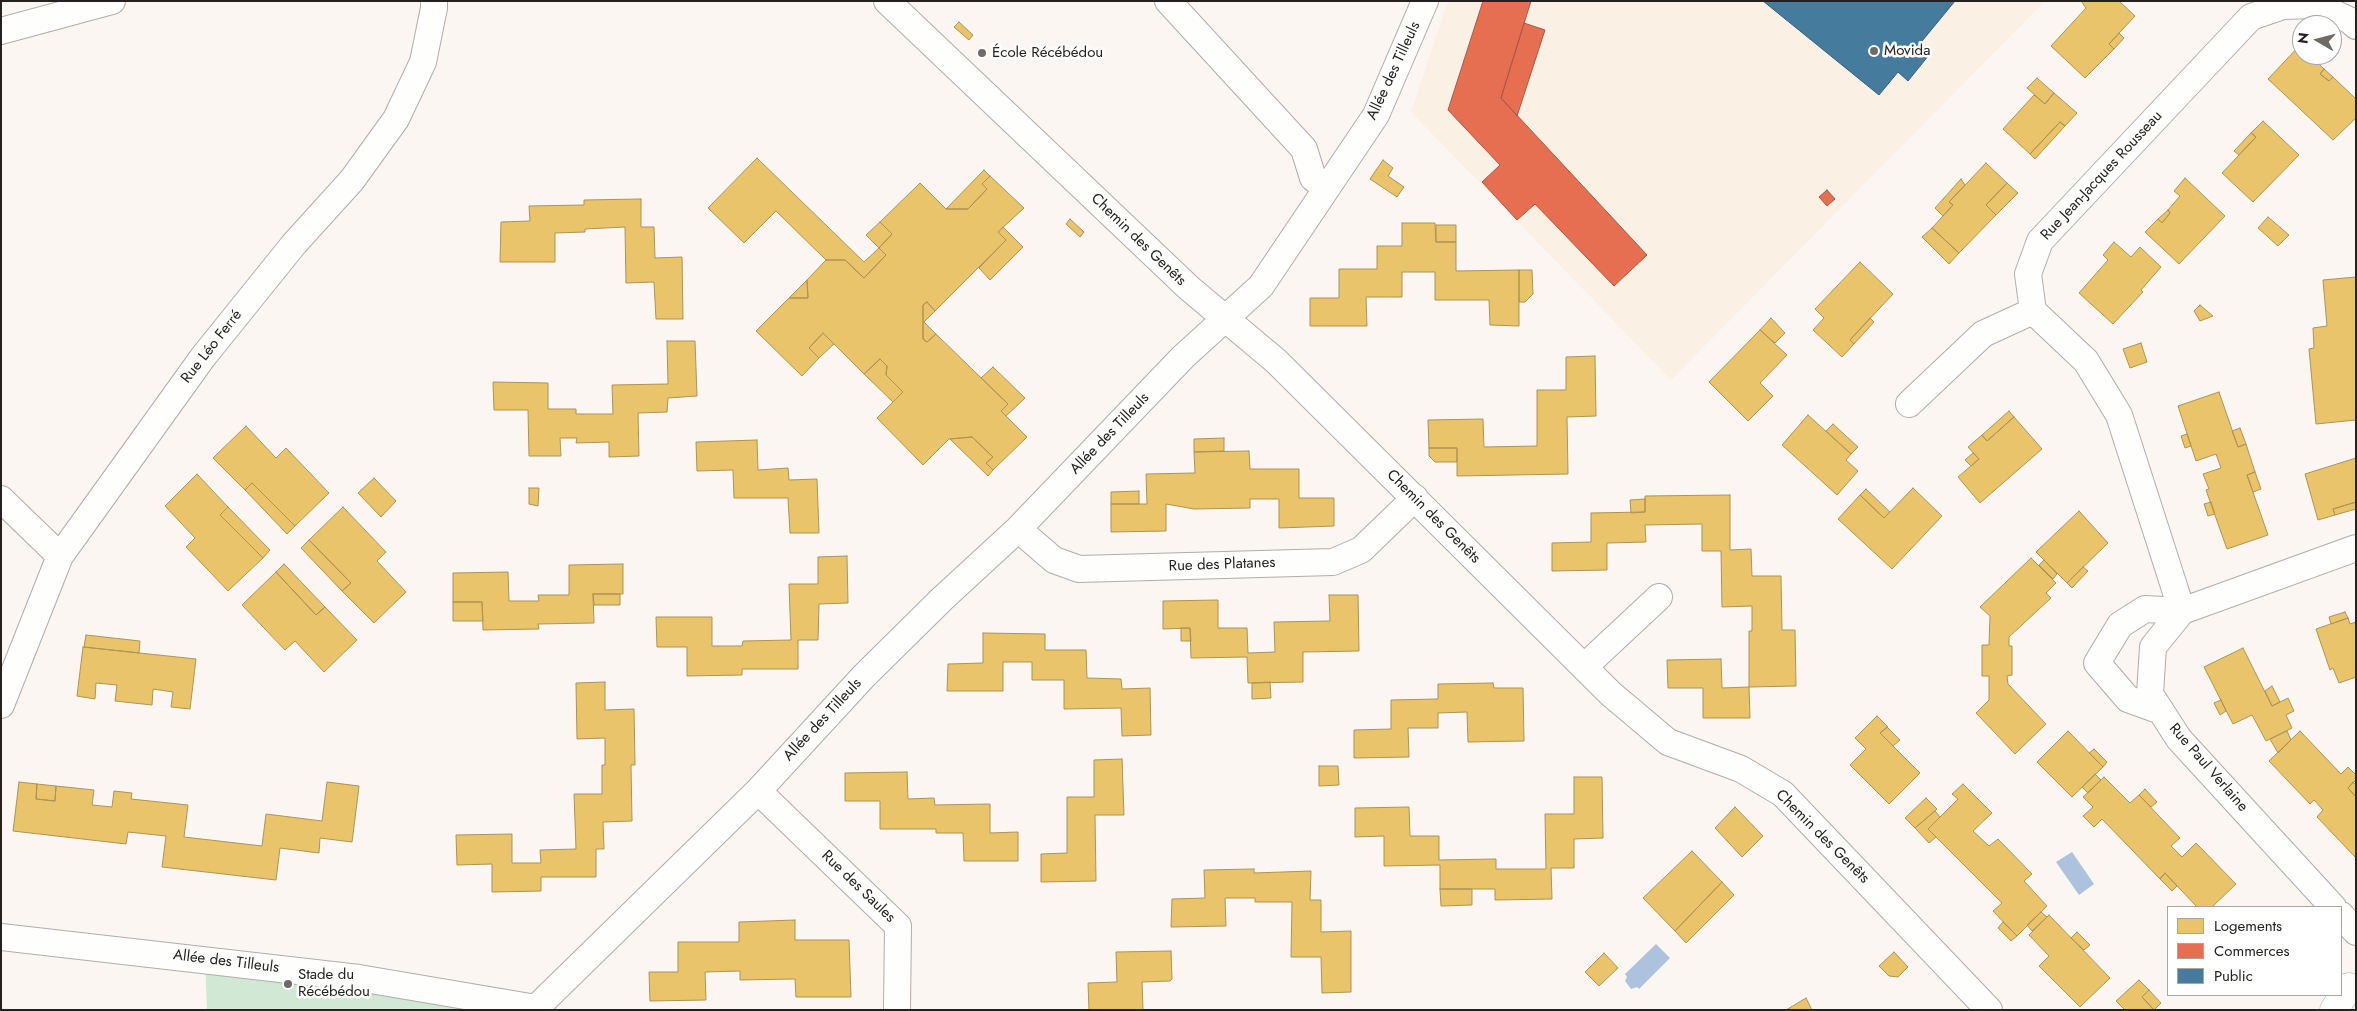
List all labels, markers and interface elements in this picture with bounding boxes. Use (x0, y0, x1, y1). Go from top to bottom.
north arrow (2292, 15, 2342, 65)
street label: Allée des Tilleuls (1363, 19, 1425, 123)
text: N (2292, 31, 2314, 45)
place label: Movida (1884, 42, 1930, 60)
place label: École Récébédou (992, 44, 1103, 62)
marker: Movida (1868, 45, 1880, 57)
marker: École Récébédou (976, 47, 988, 59)
street label: Rue Jean-Jacques Rousseau (2037, 108, 2167, 244)
street label: Chemin des Genêts (1087, 190, 1189, 290)
street label: Rue Léo Ferré (178, 307, 246, 387)
street label: Allée des Tilleuls (1067, 389, 1153, 479)
street label: Chemin des Genêts (1382, 466, 1484, 568)
street label: Rue des Platanes (1168, 554, 1276, 576)
street label: Allée des Tilleuls (780, 675, 866, 765)
street label: Rue Paul Verlaine (2165, 720, 2251, 816)
street label: Chemin des Genêts (1771, 786, 1873, 888)
street label: Rue des Saules (817, 847, 899, 927)
legend (2167, 906, 2342, 996)
text: Logements (2214, 915, 2282, 937)
text: Commerces (2214, 940, 2289, 962)
street label: Allée des Tilleuls (172, 947, 280, 977)
text: Public (2214, 965, 2253, 987)
place label: Stade du Récébédou (298, 966, 370, 1001)
marker: Stade du Récébédou (282, 978, 294, 990)

